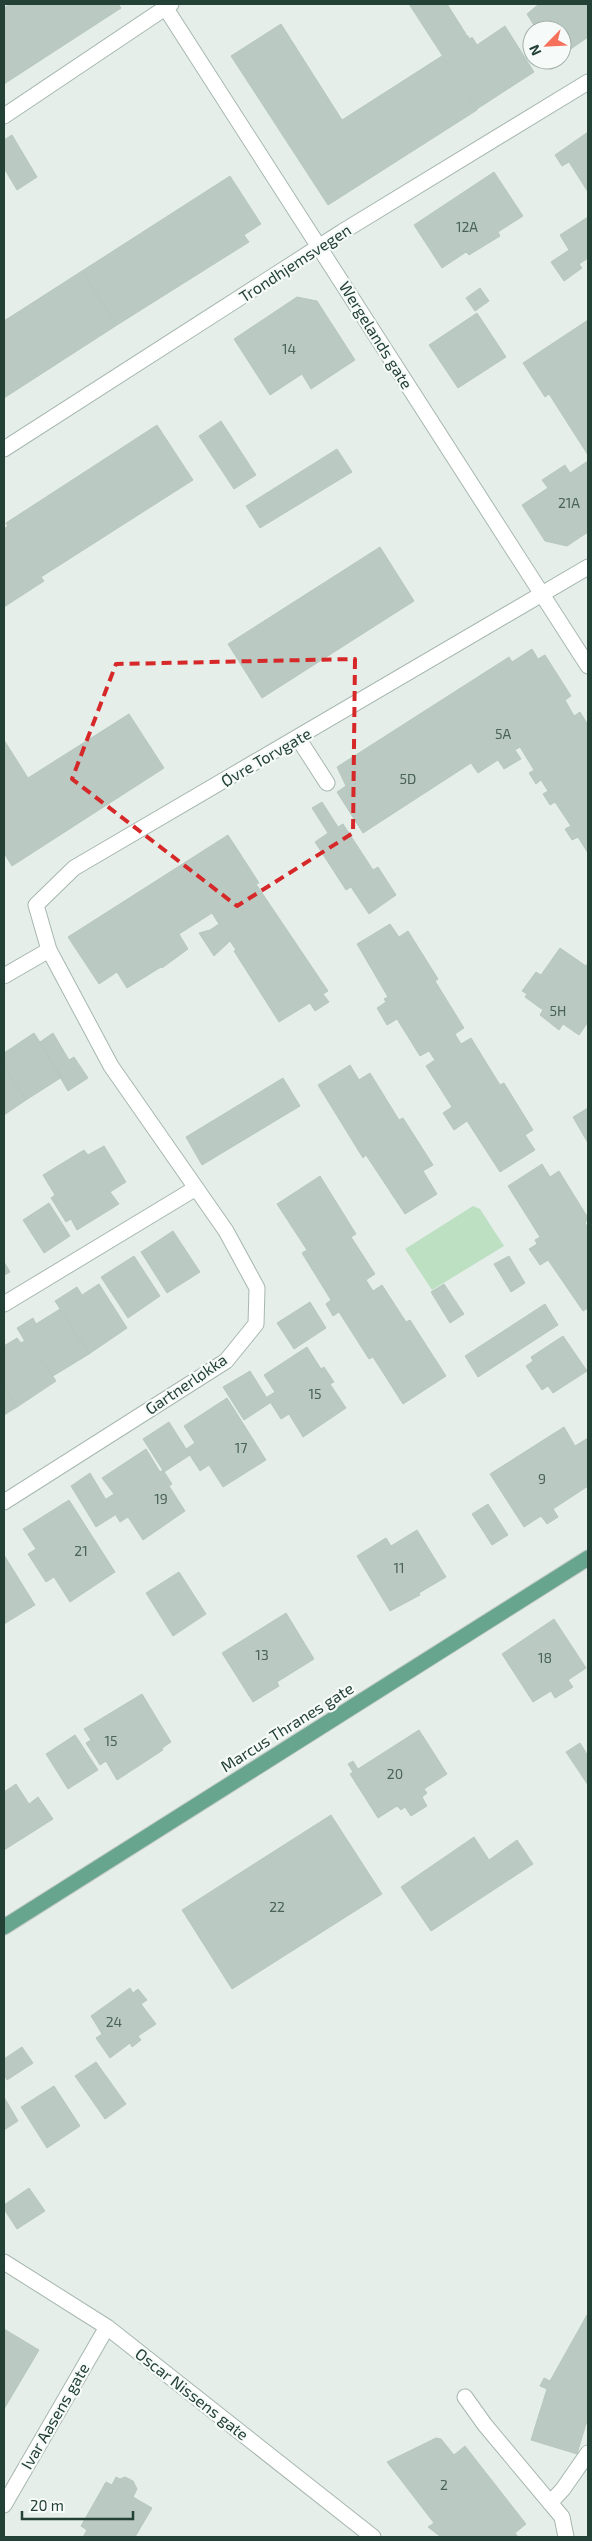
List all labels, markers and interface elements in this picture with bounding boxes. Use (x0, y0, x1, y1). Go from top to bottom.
north arrow (522, 20, 572, 70)
text: N (525, 42, 544, 59)
house number: 12A (456, 218, 478, 235)
street label: Trondhjemsvegen (235, 219, 355, 307)
street label: Wergelands gate (336, 277, 417, 392)
house number: 14 (282, 340, 296, 357)
house number: 21A (558, 494, 580, 511)
street label: Øvre Torvgate (217, 723, 314, 790)
house number: 5A (495, 725, 511, 742)
house number: 5D (400, 770, 416, 787)
house number: 5H (550, 1002, 566, 1019)
street label: Gartnerløkka (141, 1349, 230, 1418)
house number: 15 (308, 1385, 322, 1402)
house number: 17 (235, 1439, 247, 1456)
house number: 9 (538, 1470, 546, 1487)
house number: 19 (154, 1490, 168, 1507)
house number: 21 (74, 1542, 88, 1559)
house number: 11 (393, 1559, 405, 1576)
house number: 13 (255, 1646, 269, 1663)
house number: 18 (538, 1649, 552, 1666)
street label: Marcus Thranes gate (217, 1678, 357, 1775)
house number: 15 (104, 1732, 118, 1749)
house number: 20 (387, 1765, 403, 1782)
house number: 22 (269, 1898, 285, 1915)
house number: 24 (106, 2013, 122, 2030)
street label: Oscar Nissens gate (132, 2343, 253, 2444)
street label: Ivar Aasens gate (16, 2359, 93, 2472)
house number: 2 (440, 2476, 448, 2493)
scale bar (22, 2488, 134, 2520)
text: 20 m (30, 2496, 64, 2514)

